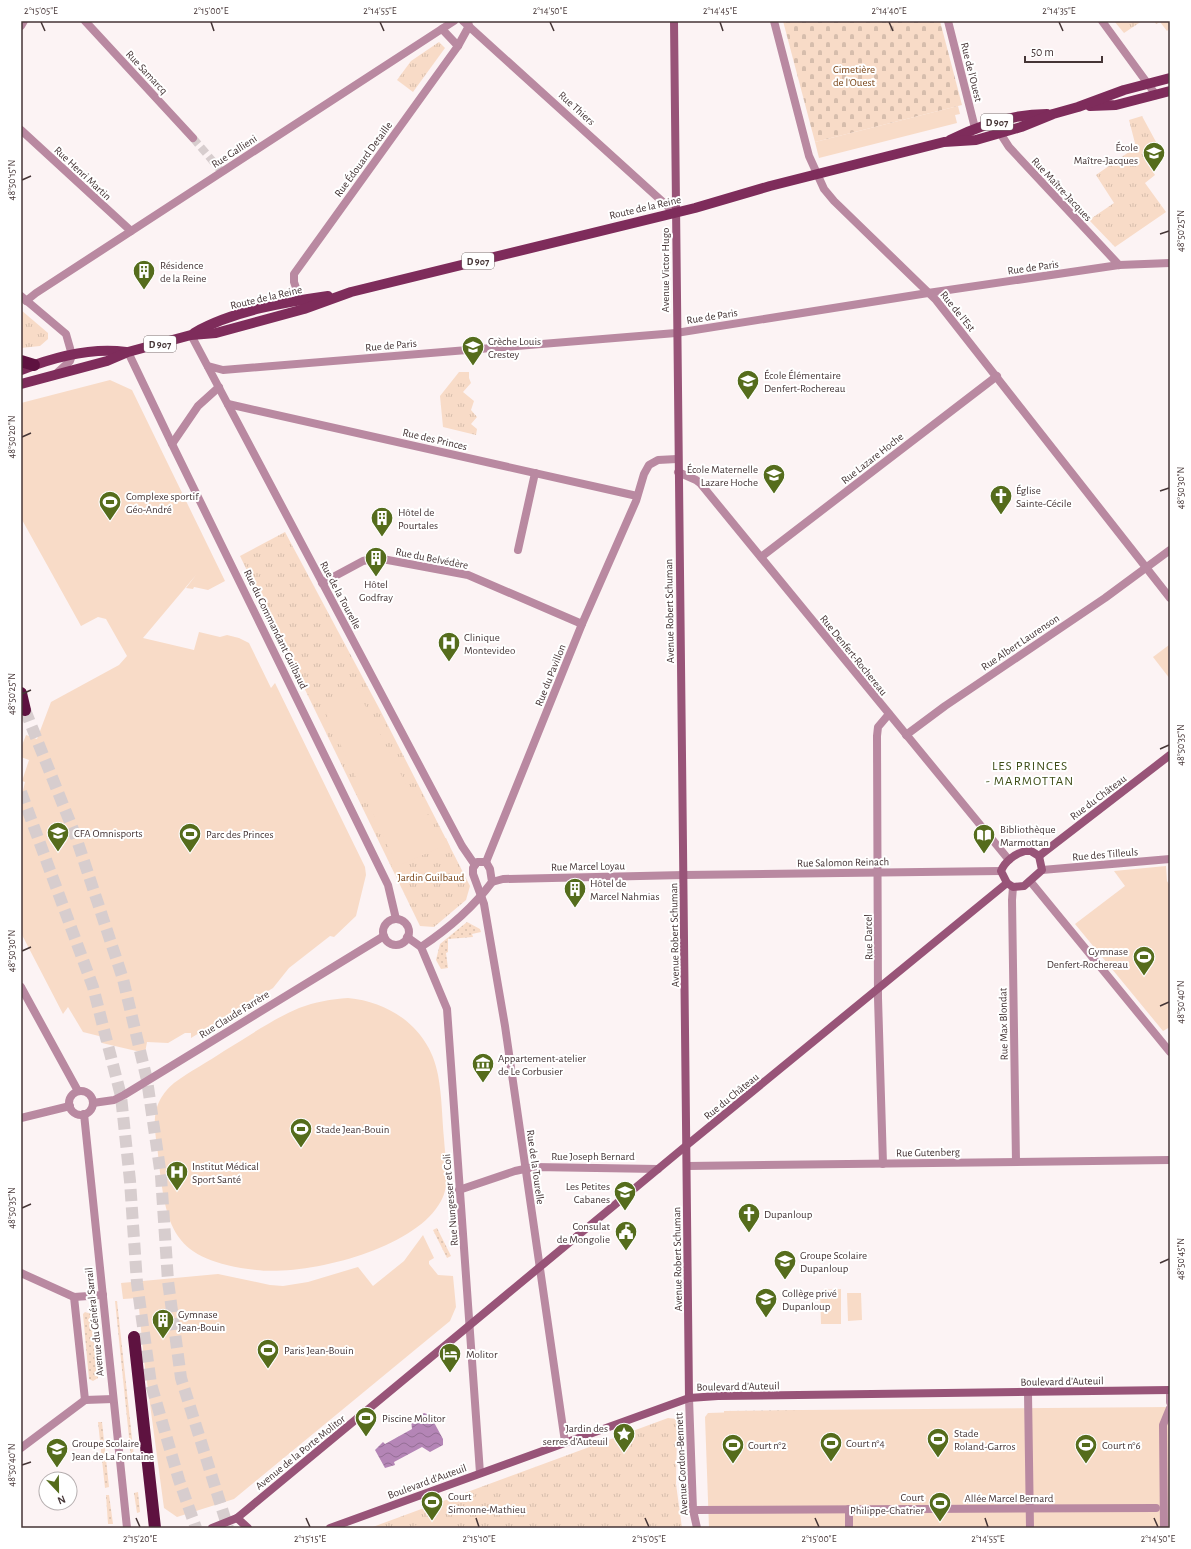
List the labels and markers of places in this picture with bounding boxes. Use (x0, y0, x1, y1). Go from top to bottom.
school or university icon: École Maître-Jacques (1141, 140, 1167, 173)
place label: École Maître-Jacques (1074, 141, 1138, 166)
building icon: Résidence de la Reine (131, 258, 157, 291)
place label: Résidence de la Reine (160, 260, 206, 284)
school or university icon: Crèche Louis Crestey (460, 334, 486, 367)
place label: Crèche Louis Crestey (488, 336, 541, 360)
school or university icon: École Élémentaire Denfert-Rochereau (735, 368, 761, 401)
place label: École Élémentaire Denfert-Rochereau (764, 369, 846, 394)
school or university icon: École Maternelle Lazare Hoche (761, 462, 787, 495)
place label: École Maternelle Lazare Hoche (687, 463, 758, 488)
church icon: Église Sainte-Cécile (988, 483, 1014, 516)
place label: Église Sainte-Cécile (1016, 484, 1071, 509)
sports icon: Complexe sportif Géo-André (97, 489, 123, 522)
place label: Complexe sportif Géo-André (126, 491, 199, 515)
building icon: Hôtel de Pourtales (369, 505, 395, 538)
place label: Hôtel de Pourtales (398, 507, 438, 531)
building icon: Hôtel Godfray (363, 545, 389, 578)
place label: Hôtel Godfray (359, 579, 393, 603)
hospital icon: Clinique Montevideo (436, 630, 462, 663)
place label: Clinique Montevideo (464, 632, 515, 656)
school or university icon: CFA Omnisports (45, 820, 71, 853)
sports icon: Parc des Princes (177, 821, 203, 854)
library icon: Bibliothèque Marmottan (971, 822, 997, 855)
place label: Bibliothèque Marmottan (1000, 824, 1056, 848)
place label: CFA Omnisports (74, 828, 143, 839)
place label: Parc des Princes (206, 829, 274, 840)
building icon: Hôtel de Marcel Nahmias (562, 876, 588, 909)
place label: Hôtel de Marcel Nahmias (590, 878, 660, 902)
sports icon: Gymnase Denfert-Rochereau (1131, 944, 1157, 977)
place label: Gymnase Denfert-Rochereau (1047, 946, 1128, 970)
museum icon: Appartement-atelier de Le Corbusier (470, 1051, 496, 1084)
place label: Appartement-atelier de Le Corbusier (498, 1053, 587, 1077)
sports icon: Stade Jean-Bouin (288, 1116, 314, 1149)
place label: Stade Jean-Bouin (316, 1124, 389, 1135)
hospital icon: Institut Médical Sport Santé (164, 1159, 190, 1192)
place label: Institut Médical Sport Santé (192, 1161, 259, 1185)
school or university icon: Les Petites Cabanes (612, 1179, 638, 1212)
place label: Les Petites Cabanes (566, 1181, 610, 1205)
church icon: Dupanloup (736, 1201, 762, 1234)
place label: Dupanloup (764, 1209, 813, 1220)
public building icon: Consulat de Mongolie (613, 1219, 639, 1252)
place label: Consulat de Mongolie (557, 1221, 610, 1245)
school or university icon: Groupe Scolaire Dupanloup (772, 1248, 798, 1281)
place label: Groupe Scolaire Dupanloup (800, 1250, 867, 1274)
school or university icon: Collège privé Dupanloup (753, 1286, 779, 1319)
place label: Collège privé Dupanloup (782, 1288, 837, 1312)
building icon: Gymnase Jean-Bouin (150, 1307, 176, 1340)
place label: Gymnase Jean-Bouin (178, 1309, 225, 1333)
sports icon: Paris Jean-Bouin (255, 1337, 281, 1370)
hotel icon: Molitor (437, 1341, 463, 1374)
place label: Paris Jean-Bouin (284, 1345, 354, 1356)
place label: Molitor (466, 1349, 498, 1360)
sports icon: Piscine Molitor (353, 1405, 379, 1438)
place label: Piscine Molitor (382, 1413, 446, 1424)
place icon: Jardin des serres d’Auteuil (611, 1421, 637, 1454)
place label: Jardin des serres d’Auteuil (543, 1423, 608, 1447)
sports icon: Stade Roland-Garros (925, 1426, 951, 1459)
place label: Stade Roland-Garros (954, 1428, 1016, 1452)
sports icon: Court n°4 (818, 1430, 844, 1463)
sports icon: Court n°2 (720, 1432, 746, 1465)
sports icon: Court n°6 (1073, 1432, 1099, 1465)
school or university icon: Groupe Scolaire Jean de La Fontaine (44, 1436, 70, 1469)
place label: Groupe Scolaire Jean de La Fontaine (72, 1438, 154, 1462)
place label: Court n°4 (846, 1438, 885, 1449)
place label: Court n°2 (748, 1440, 786, 1451)
place label: Court n°6 (1102, 1440, 1141, 1451)
sports icon: Court Simonne-Mathieu (419, 1489, 445, 1522)
sports icon: Court Philippe-Chatrier (927, 1490, 953, 1523)
place label: Court Simonne-Mathieu (448, 1491, 526, 1515)
place label: Court Philippe-Chatrier (850, 1492, 924, 1516)

